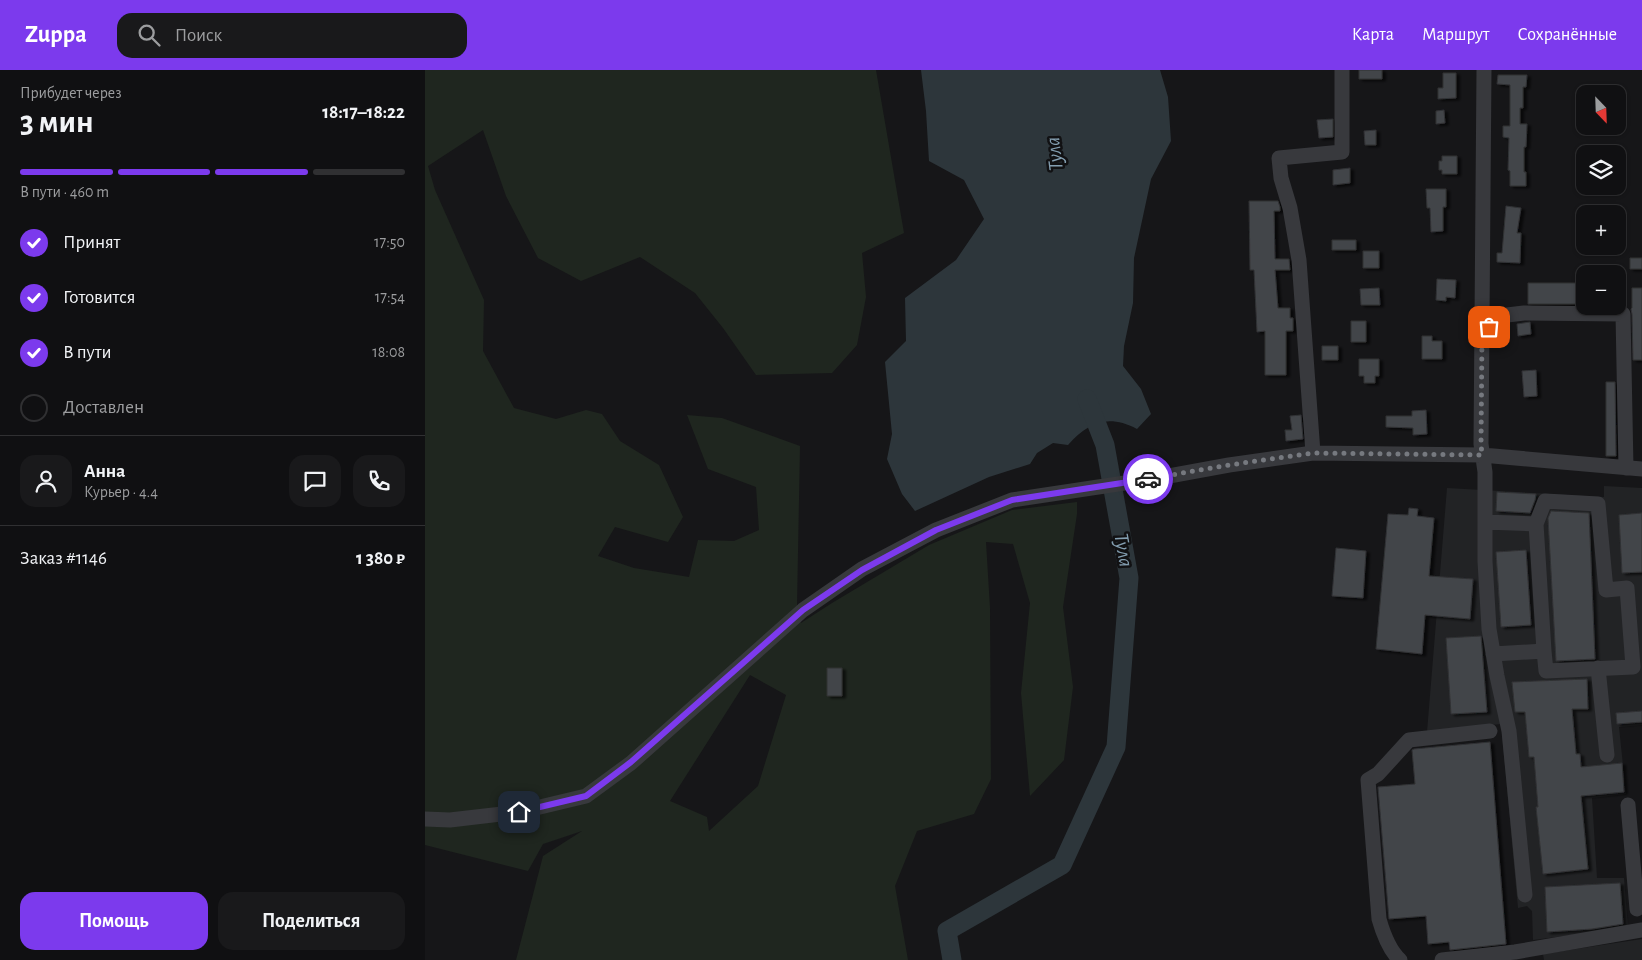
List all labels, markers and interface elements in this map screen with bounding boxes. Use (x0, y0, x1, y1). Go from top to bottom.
search box (117, 13, 467, 58)
icon: search (135, 21, 163, 49)
text: Zuppa (25, 23, 87, 47)
text: Поиск (175, 26, 222, 45)
text: Карта (1352, 26, 1394, 44)
text: Маршрут (1422, 26, 1490, 44)
text: Сохранённые (1518, 26, 1617, 44)
text: Прибудет через (20, 85, 122, 101)
north arrow (1576, 85, 1626, 135)
map controls (1576, 85, 1626, 315)
text: 18:17–18:22 (322, 103, 405, 122)
text: 3 мин (20, 106, 94, 138)
water label: Тула (1042, 136, 1067, 172)
button: layers (1576, 145, 1626, 195)
text: В пути · 460 m (20, 184, 109, 200)
button: + (1576, 205, 1626, 255)
icon: check (20, 229, 48, 257)
text: Принят (63, 233, 120, 252)
text: 17:50 (374, 234, 405, 250)
button: − (1576, 265, 1626, 315)
icon: check (20, 284, 48, 312)
text: Готовится (63, 288, 136, 307)
text: 17:54 (375, 289, 405, 305)
pin (1468, 306, 1510, 348)
icon: bag (1475, 313, 1503, 341)
icon: check (20, 339, 48, 367)
text: В пути (63, 343, 112, 362)
text: 18:08 (372, 344, 405, 360)
text: Доставлен (63, 398, 144, 417)
courier (1123, 454, 1173, 504)
button: person (20, 455, 72, 507)
button: chat (289, 455, 341, 507)
button: phone (353, 455, 405, 507)
text: Анна (84, 462, 125, 481)
icon: car (1134, 465, 1162, 493)
text: Курьер · 4.4 (84, 484, 158, 500)
water label: Тула (1110, 532, 1137, 569)
text: Заказ #1146 (20, 549, 107, 568)
text: 1 380 ₽ (356, 549, 405, 568)
pin (498, 791, 540, 833)
icon: home (505, 798, 533, 826)
button: Помощь (20, 892, 208, 950)
button: Поделиться (218, 892, 405, 950)

